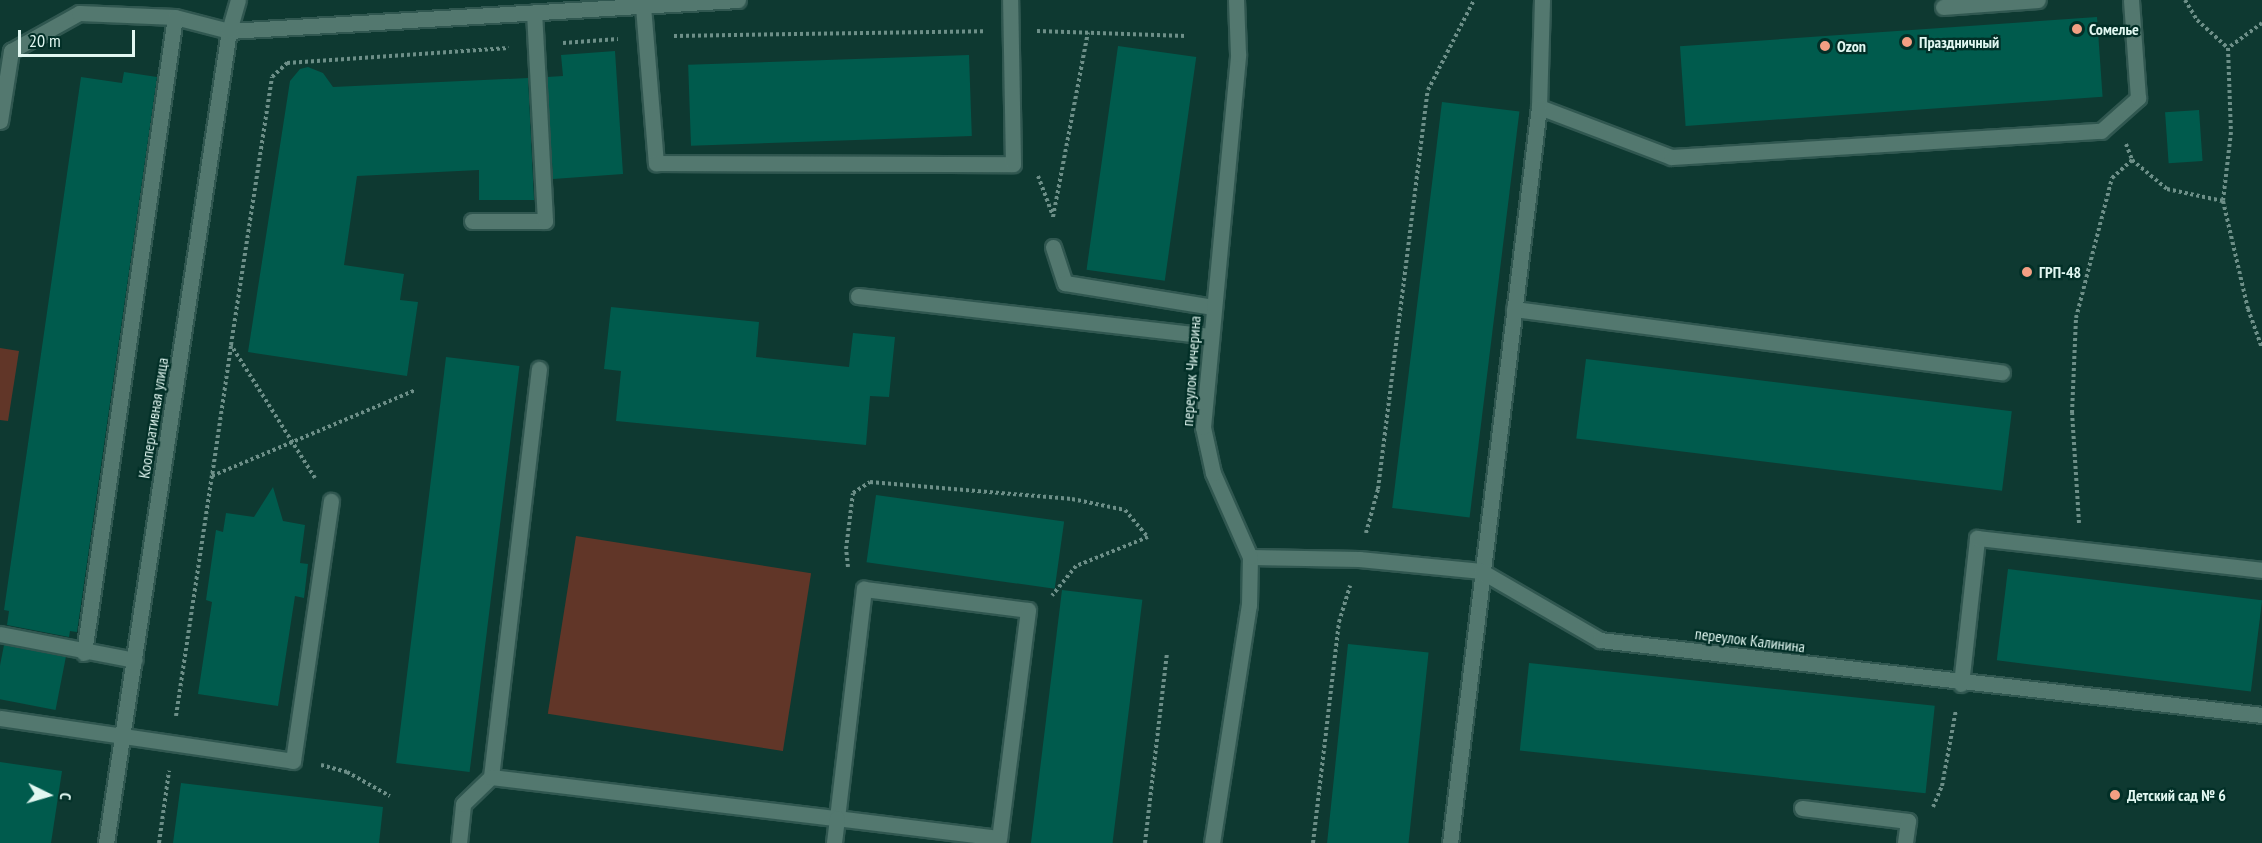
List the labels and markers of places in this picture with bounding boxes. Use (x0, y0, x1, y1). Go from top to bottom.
place label: Сомелье (2089, 19, 2139, 39)
marker: Сомелье (2070, 22, 2084, 36)
place label: Праздничный (1919, 32, 1999, 52)
marker: Праздничный (1900, 35, 1914, 49)
place label: Ozon (1837, 36, 1866, 56)
marker: Ozon (1818, 39, 1832, 53)
place label: ГРП-48 (2039, 262, 2081, 282)
marker: ГРП-48 (2020, 265, 2034, 279)
place label: Детский сад № 6 (2127, 785, 2226, 805)
marker: Детский сад № 6 (2108, 788, 2122, 802)

